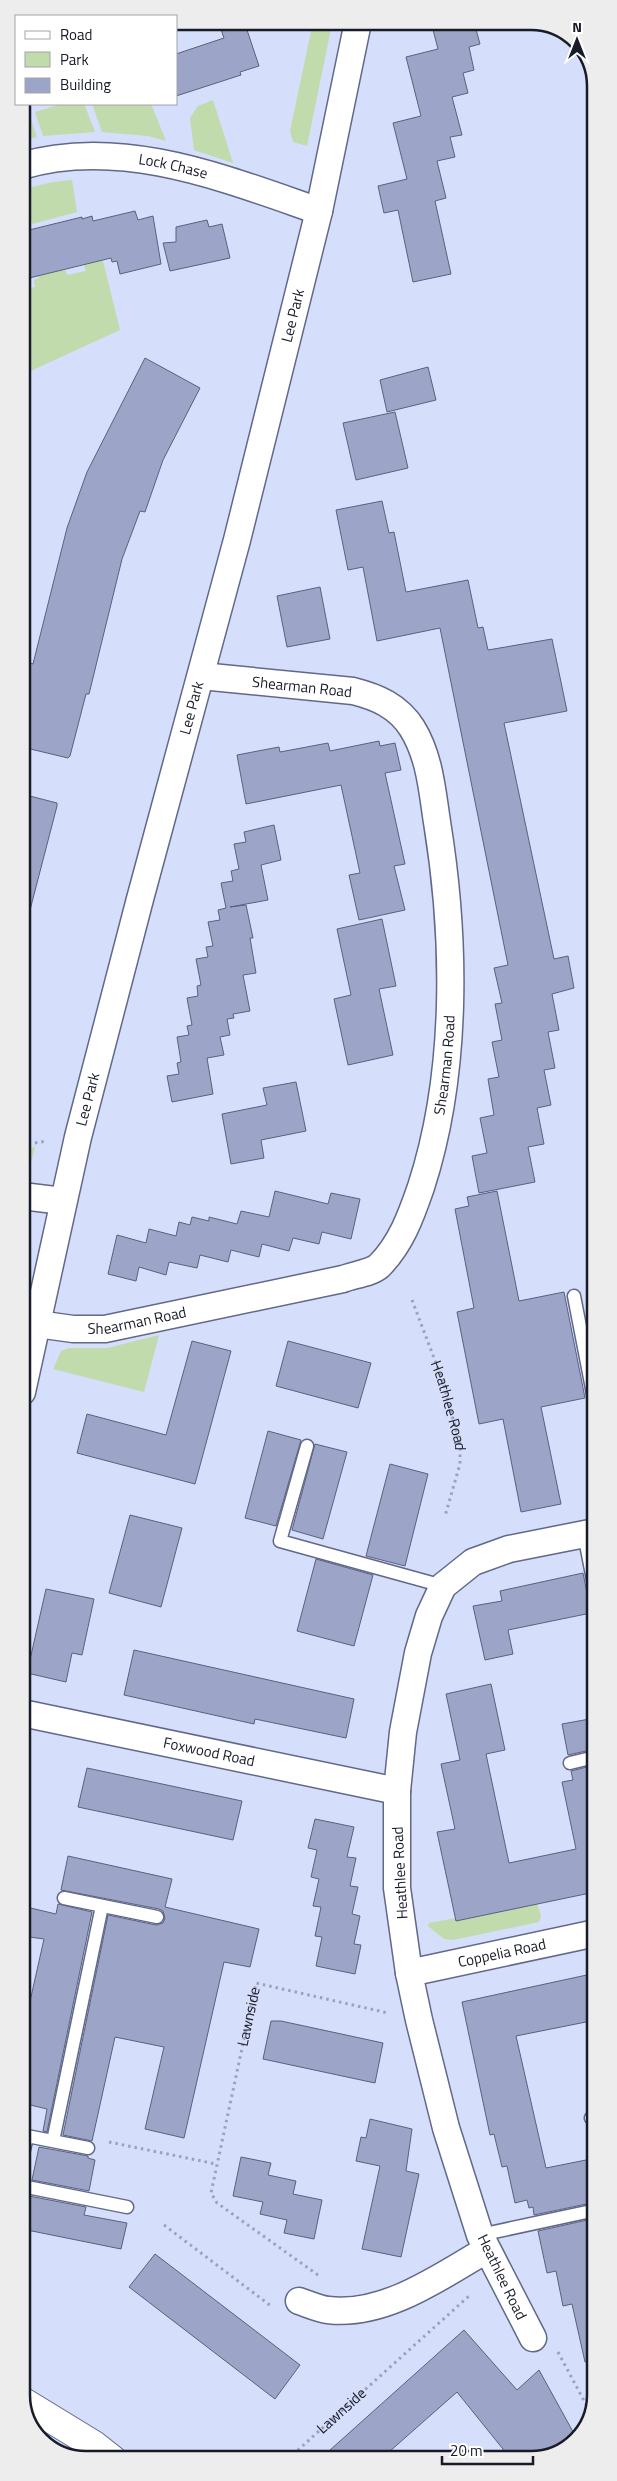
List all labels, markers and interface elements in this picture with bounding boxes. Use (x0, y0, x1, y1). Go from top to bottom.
legend (15, 15, 178, 105)
north arrow (552, 15, 602, 65)
text: N (572, 16, 582, 37)
text: Road (60, 23, 92, 46)
text: Park (60, 48, 89, 71)
text: Building (60, 73, 111, 96)
street label: Lock Chase (137, 147, 211, 185)
street label: Lee Park (275, 286, 310, 345)
street label: Shearman Road (251, 670, 353, 703)
street label: Lee Park (173, 679, 209, 737)
street label: Shearman Road (427, 1015, 461, 1117)
street label: Lee Park (69, 1070, 105, 1128)
street label: Shearman Road (87, 1300, 188, 1340)
street label: Heathlee Road (425, 1357, 472, 1451)
street label: Foxwood Road (161, 1731, 257, 1772)
street label: Heathlee Road (386, 1826, 413, 1920)
street label: Coppelia Road (456, 1932, 548, 1973)
street label: Lawnside (231, 1985, 266, 2048)
street label: Heathlee Road (472, 2230, 533, 2324)
street label: Lawnside (311, 2382, 371, 2439)
scale bar (442, 2434, 533, 2466)
text: 20 m (450, 2439, 483, 2462)

